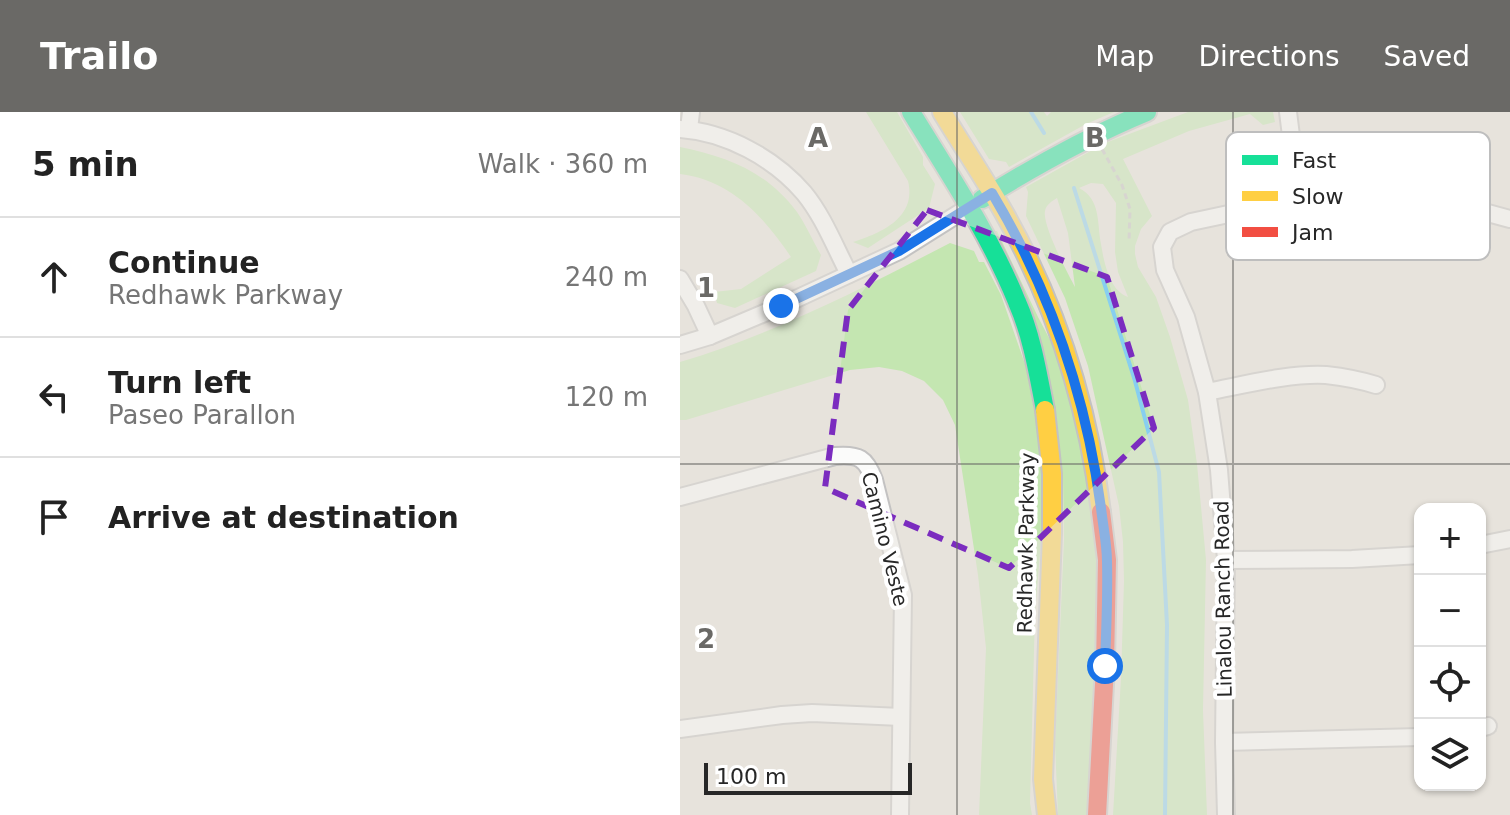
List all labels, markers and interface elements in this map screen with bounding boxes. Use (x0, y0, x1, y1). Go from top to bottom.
text: Trailo (40, 34, 158, 78)
text: Map (1095, 40, 1154, 73)
text: Directions (1198, 40, 1339, 73)
text: Saved (1383, 40, 1470, 73)
text: A (808, 123, 828, 153)
text: B (1085, 123, 1105, 153)
legend (1226, 132, 1490, 260)
text: 5 min (32, 144, 139, 184)
text: Fast (1292, 148, 1337, 173)
text: Walk · 360 m (478, 149, 648, 179)
text: Slow (1292, 184, 1344, 209)
text: Jam (1290, 220, 1333, 245)
text: Continue (108, 245, 260, 280)
icon: ahead (32, 255, 76, 299)
text: 240 m (565, 262, 648, 292)
text: 1 (697, 273, 715, 303)
text: Redhawk Parkway (108, 280, 343, 310)
route end (763, 288, 799, 324)
text: Turn left (108, 365, 251, 400)
icon: left (32, 375, 76, 419)
text: 120 m (565, 382, 648, 412)
text: Paseo Parallon (108, 400, 296, 430)
street label: Redhawk Parkway (1012, 452, 1040, 634)
street label: Camino Veste (857, 469, 913, 609)
icon: arrive (32, 495, 76, 539)
text: Arrive at destination (108, 500, 459, 535)
street label: Linalou Ranch Road (1209, 500, 1237, 698)
map controls (1414, 503, 1486, 791)
button: + (1414, 503, 1486, 575)
button: − (1414, 575, 1486, 647)
text: 2 (697, 624, 715, 654)
button: locate (1414, 647, 1486, 719)
route start (1087, 648, 1123, 684)
button: layers (1414, 719, 1486, 791)
scale bar (704, 759, 912, 795)
text: 100 m (716, 764, 786, 789)

